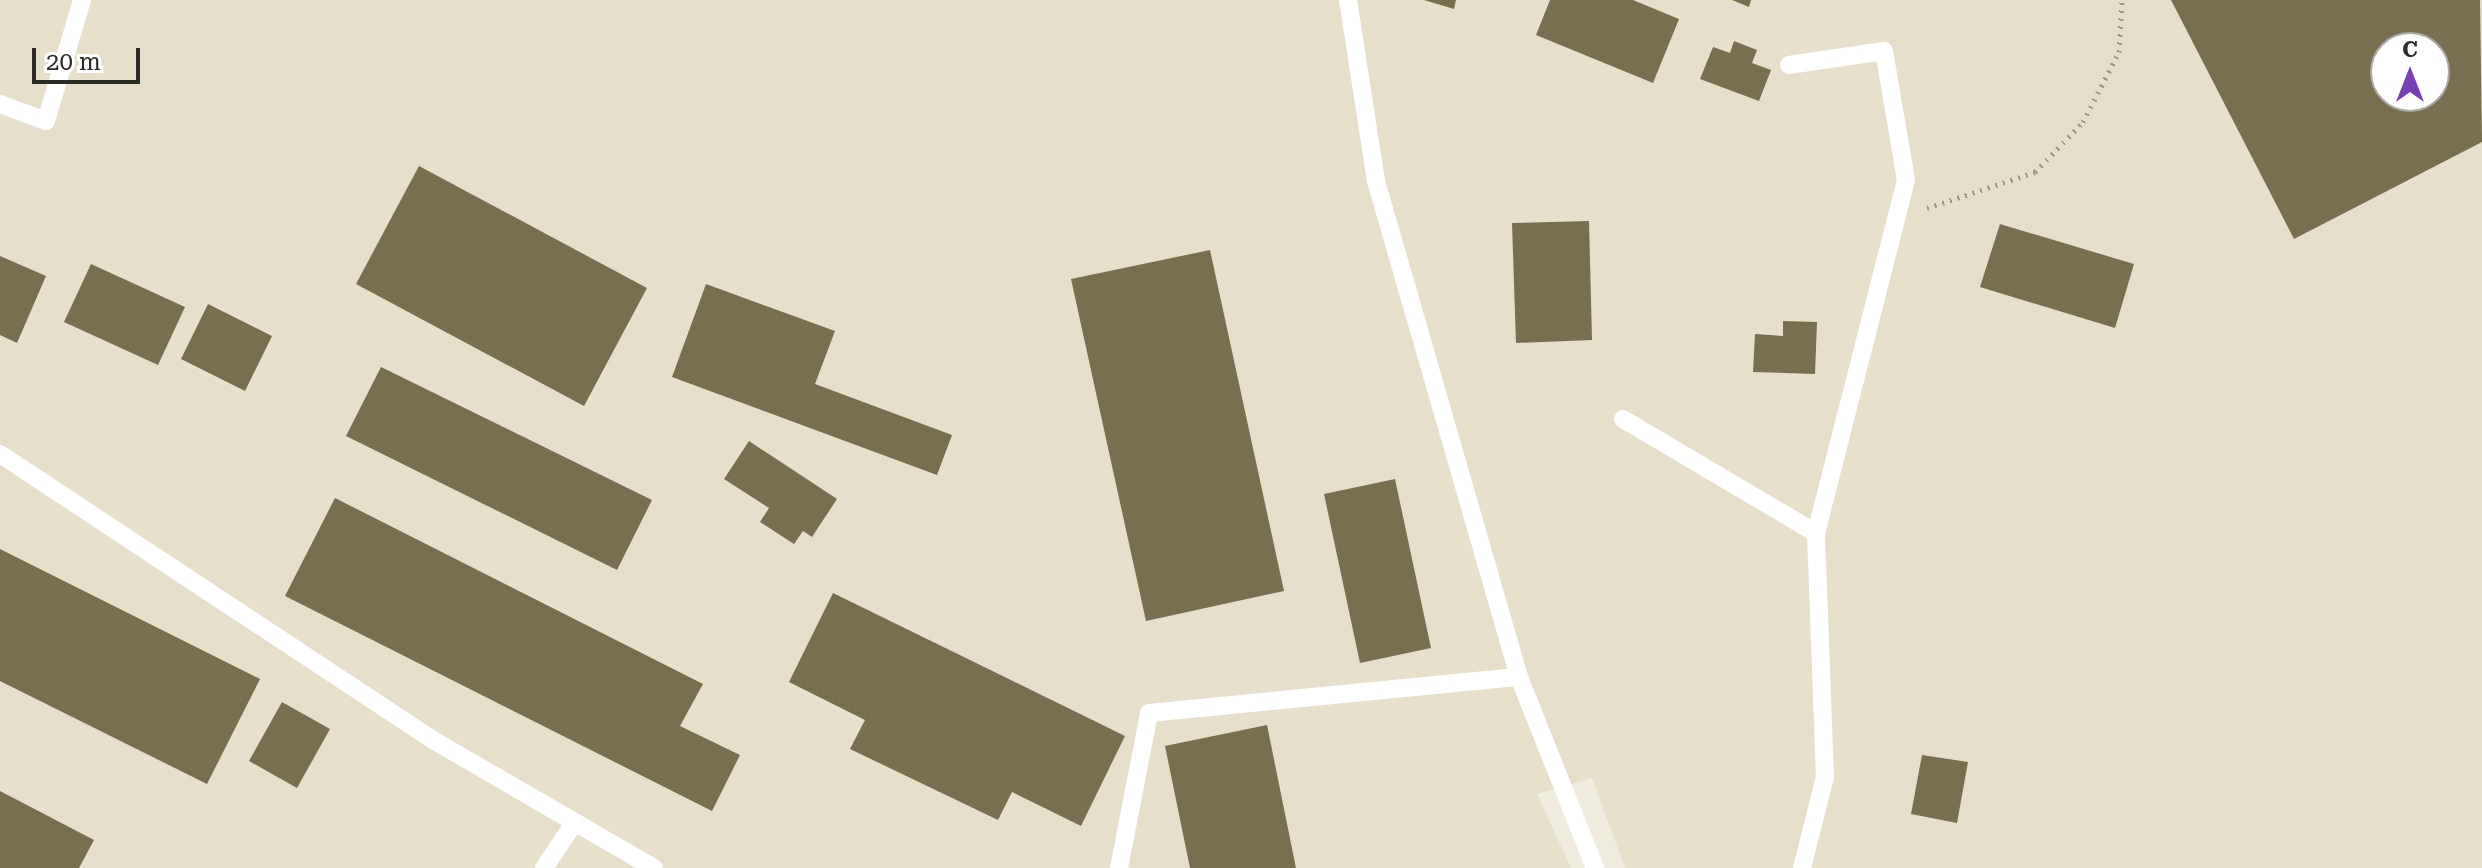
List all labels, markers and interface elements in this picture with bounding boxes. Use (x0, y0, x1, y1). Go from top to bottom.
scale bar (36, 32, 144, 82)
north arrow (2370, 32, 2450, 112)
text: С (2402, 37, 2418, 62)
text: 20 m (46, 48, 101, 76)

